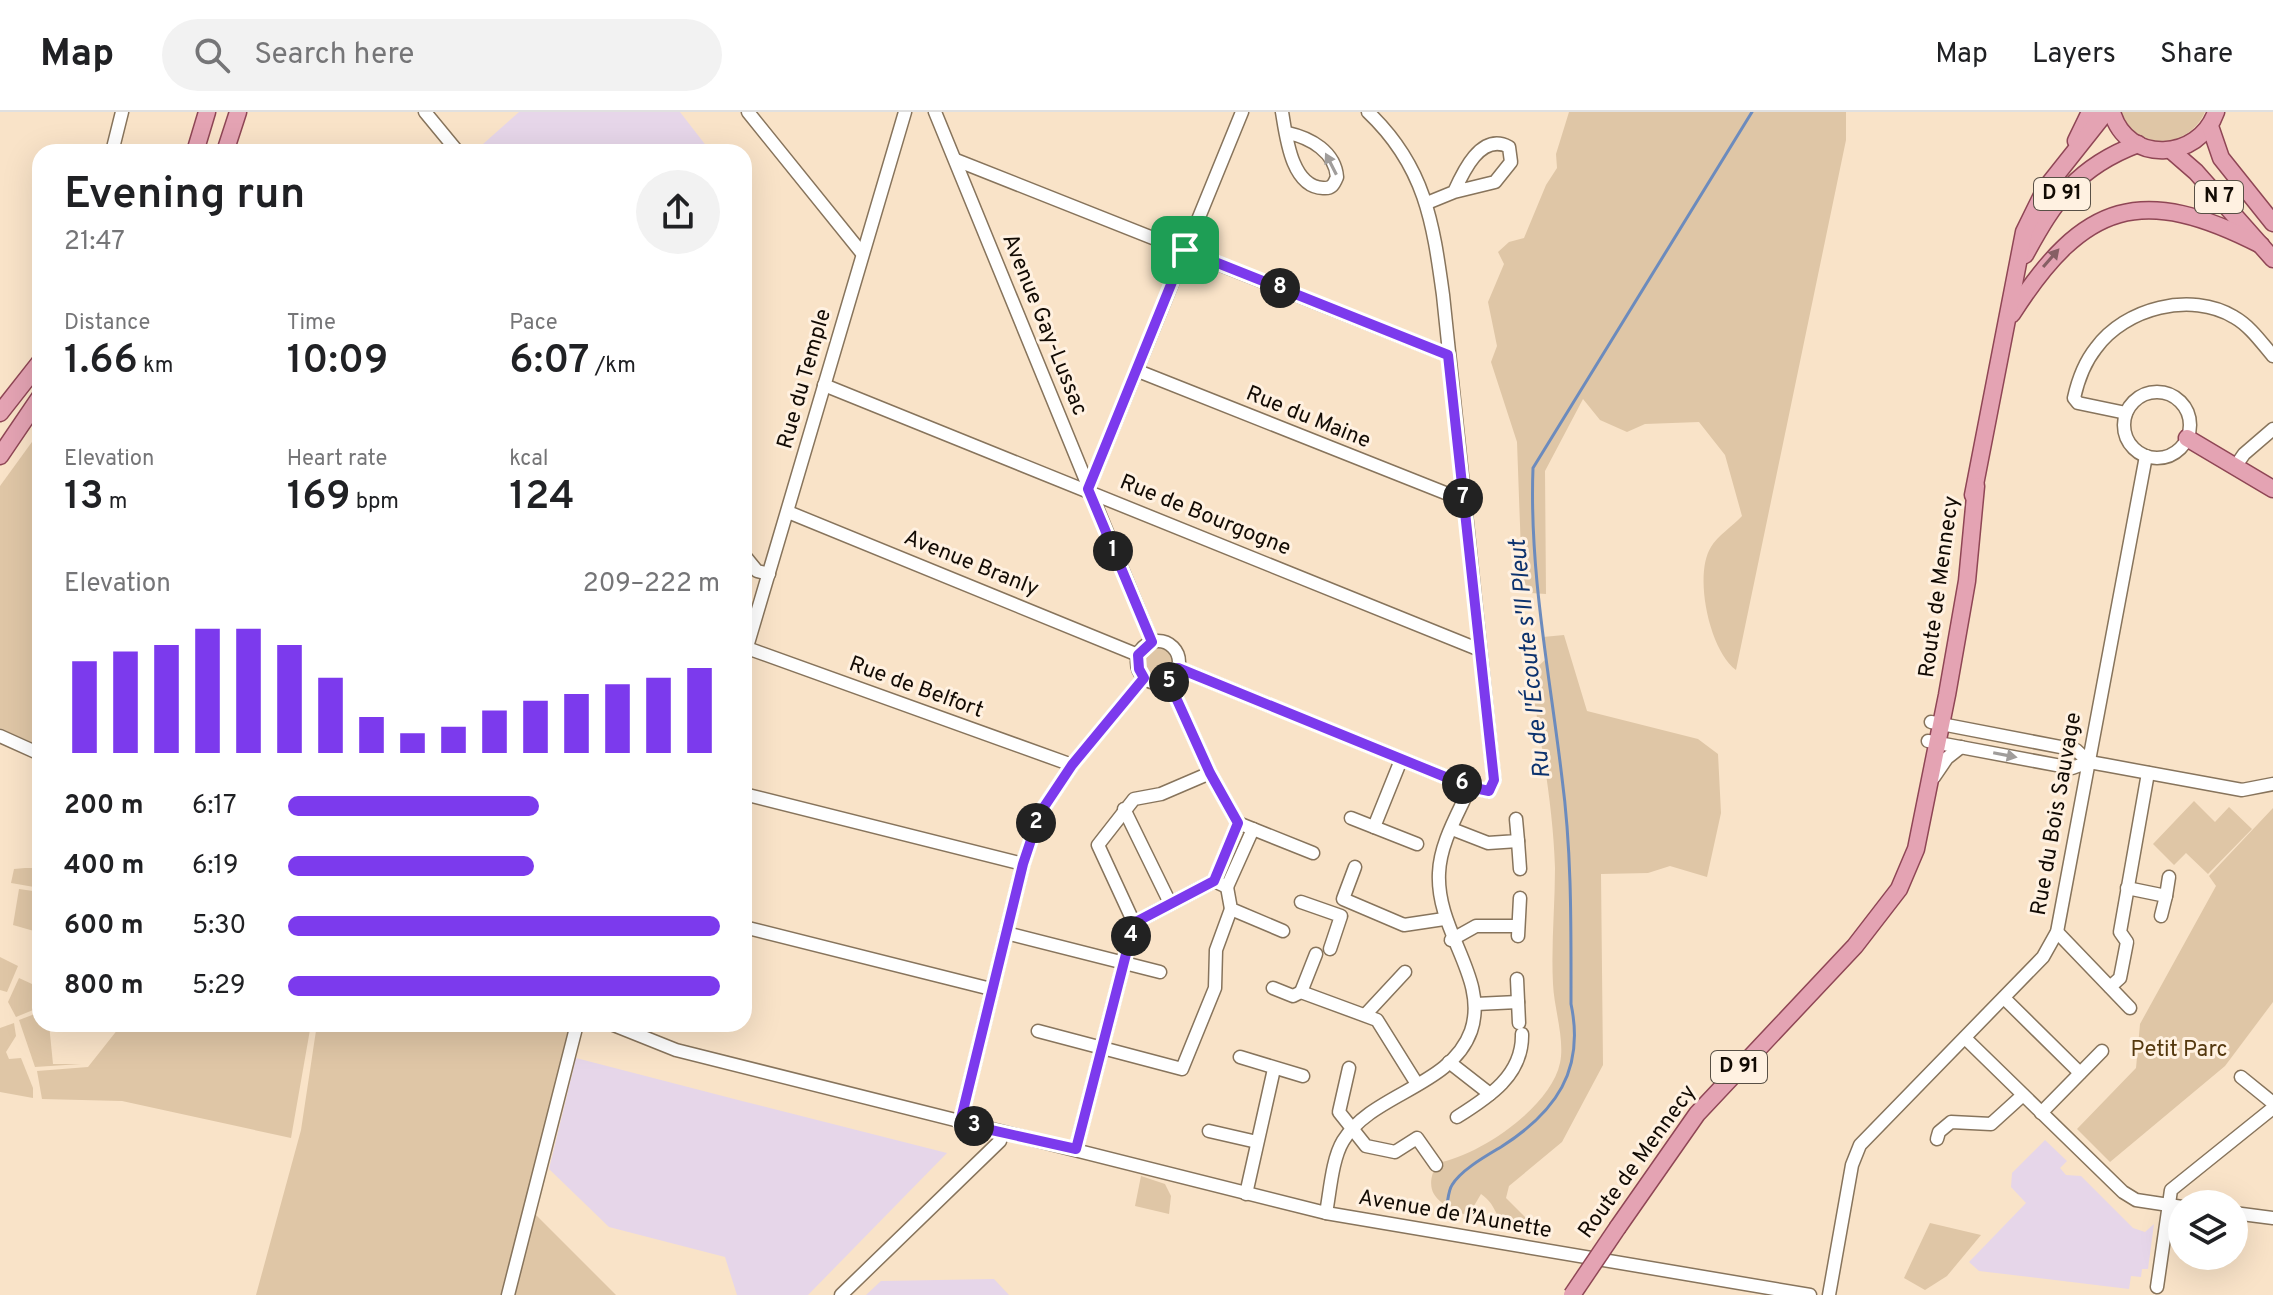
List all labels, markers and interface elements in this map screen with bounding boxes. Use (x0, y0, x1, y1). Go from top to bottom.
search box (162, 19, 722, 91)
text: Map (40, 31, 114, 80)
icon: search (190, 33, 234, 77)
text: Search here (254, 37, 414, 74)
text: Map (1935, 37, 1988, 73)
text: Layers (2032, 37, 2116, 73)
text: Share (2160, 37, 2233, 73)
one-way arrow (1324, 152, 1338, 175)
text: Evening run (64, 168, 305, 224)
button: share (636, 170, 720, 254)
road number: D 91 (2034, 178, 2090, 210)
road number: N 7 (2195, 181, 2243, 213)
pin (1151, 216, 1219, 284)
text: 21:47 (64, 226, 125, 259)
icon: arrive (1163, 228, 1207, 272)
street label: Avenue Gay-Lussac (995, 230, 1093, 420)
one-way arrow (2042, 248, 2059, 268)
pin: 8 (1260, 268, 1300, 308)
text: 8 (1273, 274, 1287, 301)
street label: Rue du Temple (772, 306, 838, 452)
text: Distance (64, 310, 150, 337)
text: Time (287, 310, 336, 337)
text: Pace (509, 310, 558, 337)
text: 1.66 (64, 337, 138, 387)
text: 10:09 (287, 337, 388, 387)
text: 6:07 (509, 337, 590, 387)
text: km (138, 353, 174, 380)
text: /km (590, 353, 636, 380)
street label: Rue du Maine (1242, 381, 1374, 455)
text: Elevation (64, 446, 154, 473)
text: Heart rate (287, 446, 387, 473)
text: kcal (509, 446, 548, 473)
street label: Rue de Bourgogne (1115, 469, 1295, 563)
text: 13 (64, 473, 104, 523)
text: 169 (287, 473, 351, 523)
text: 124 (509, 473, 575, 523)
pin: 7 (1443, 478, 1483, 518)
text: 7 (1457, 484, 1469, 511)
text: m (104, 489, 127, 516)
text: bpm (351, 489, 399, 516)
street label: Route de Mennecy (1914, 494, 1966, 680)
street label: Avenue Branly (900, 525, 1042, 603)
pin: 1 (1093, 531, 1133, 571)
water label: Ru de l'Écoute s'Il Pleut (1501, 536, 1558, 780)
text: 1 (1109, 537, 1117, 564)
text: Elevation (64, 568, 171, 601)
text: 209–222 m (583, 568, 720, 601)
street label: Rue de Belfort (845, 651, 987, 725)
pin: 5 (1149, 662, 1189, 702)
text: 5 (1162, 668, 1176, 695)
street label: Rue du Bois Sauvage (2026, 710, 2088, 918)
one-way arrow (1992, 749, 2017, 762)
pin: 6 (1442, 764, 1482, 804)
text: 6 (1455, 770, 1469, 797)
text: 200 m (64, 790, 143, 823)
text: 6:17 (192, 790, 237, 823)
pin: 2 (1016, 803, 1056, 843)
text: 2 (1029, 809, 1043, 836)
text: 400 m (64, 850, 144, 883)
text: 6:19 (192, 850, 239, 883)
text: 600 m (64, 910, 144, 943)
text: 5:30 (192, 910, 246, 943)
pin: 4 (1111, 916, 1151, 956)
text: 4 (1124, 922, 1138, 949)
text: 800 m (64, 970, 144, 1003)
text: 5:29 (192, 970, 245, 1003)
park label: Petit Parc (2131, 1037, 2227, 1064)
road number: D 91 (1711, 1051, 1767, 1083)
street label: Route de Mennecy (1573, 1080, 1703, 1244)
pin: 3 (954, 1106, 994, 1146)
text: 3 (967, 1112, 981, 1139)
street label: Avenue de l’Aunette (1356, 1185, 1554, 1245)
map controls (2168, 1190, 2248, 1270)
button: layers (2168, 1190, 2248, 1270)

